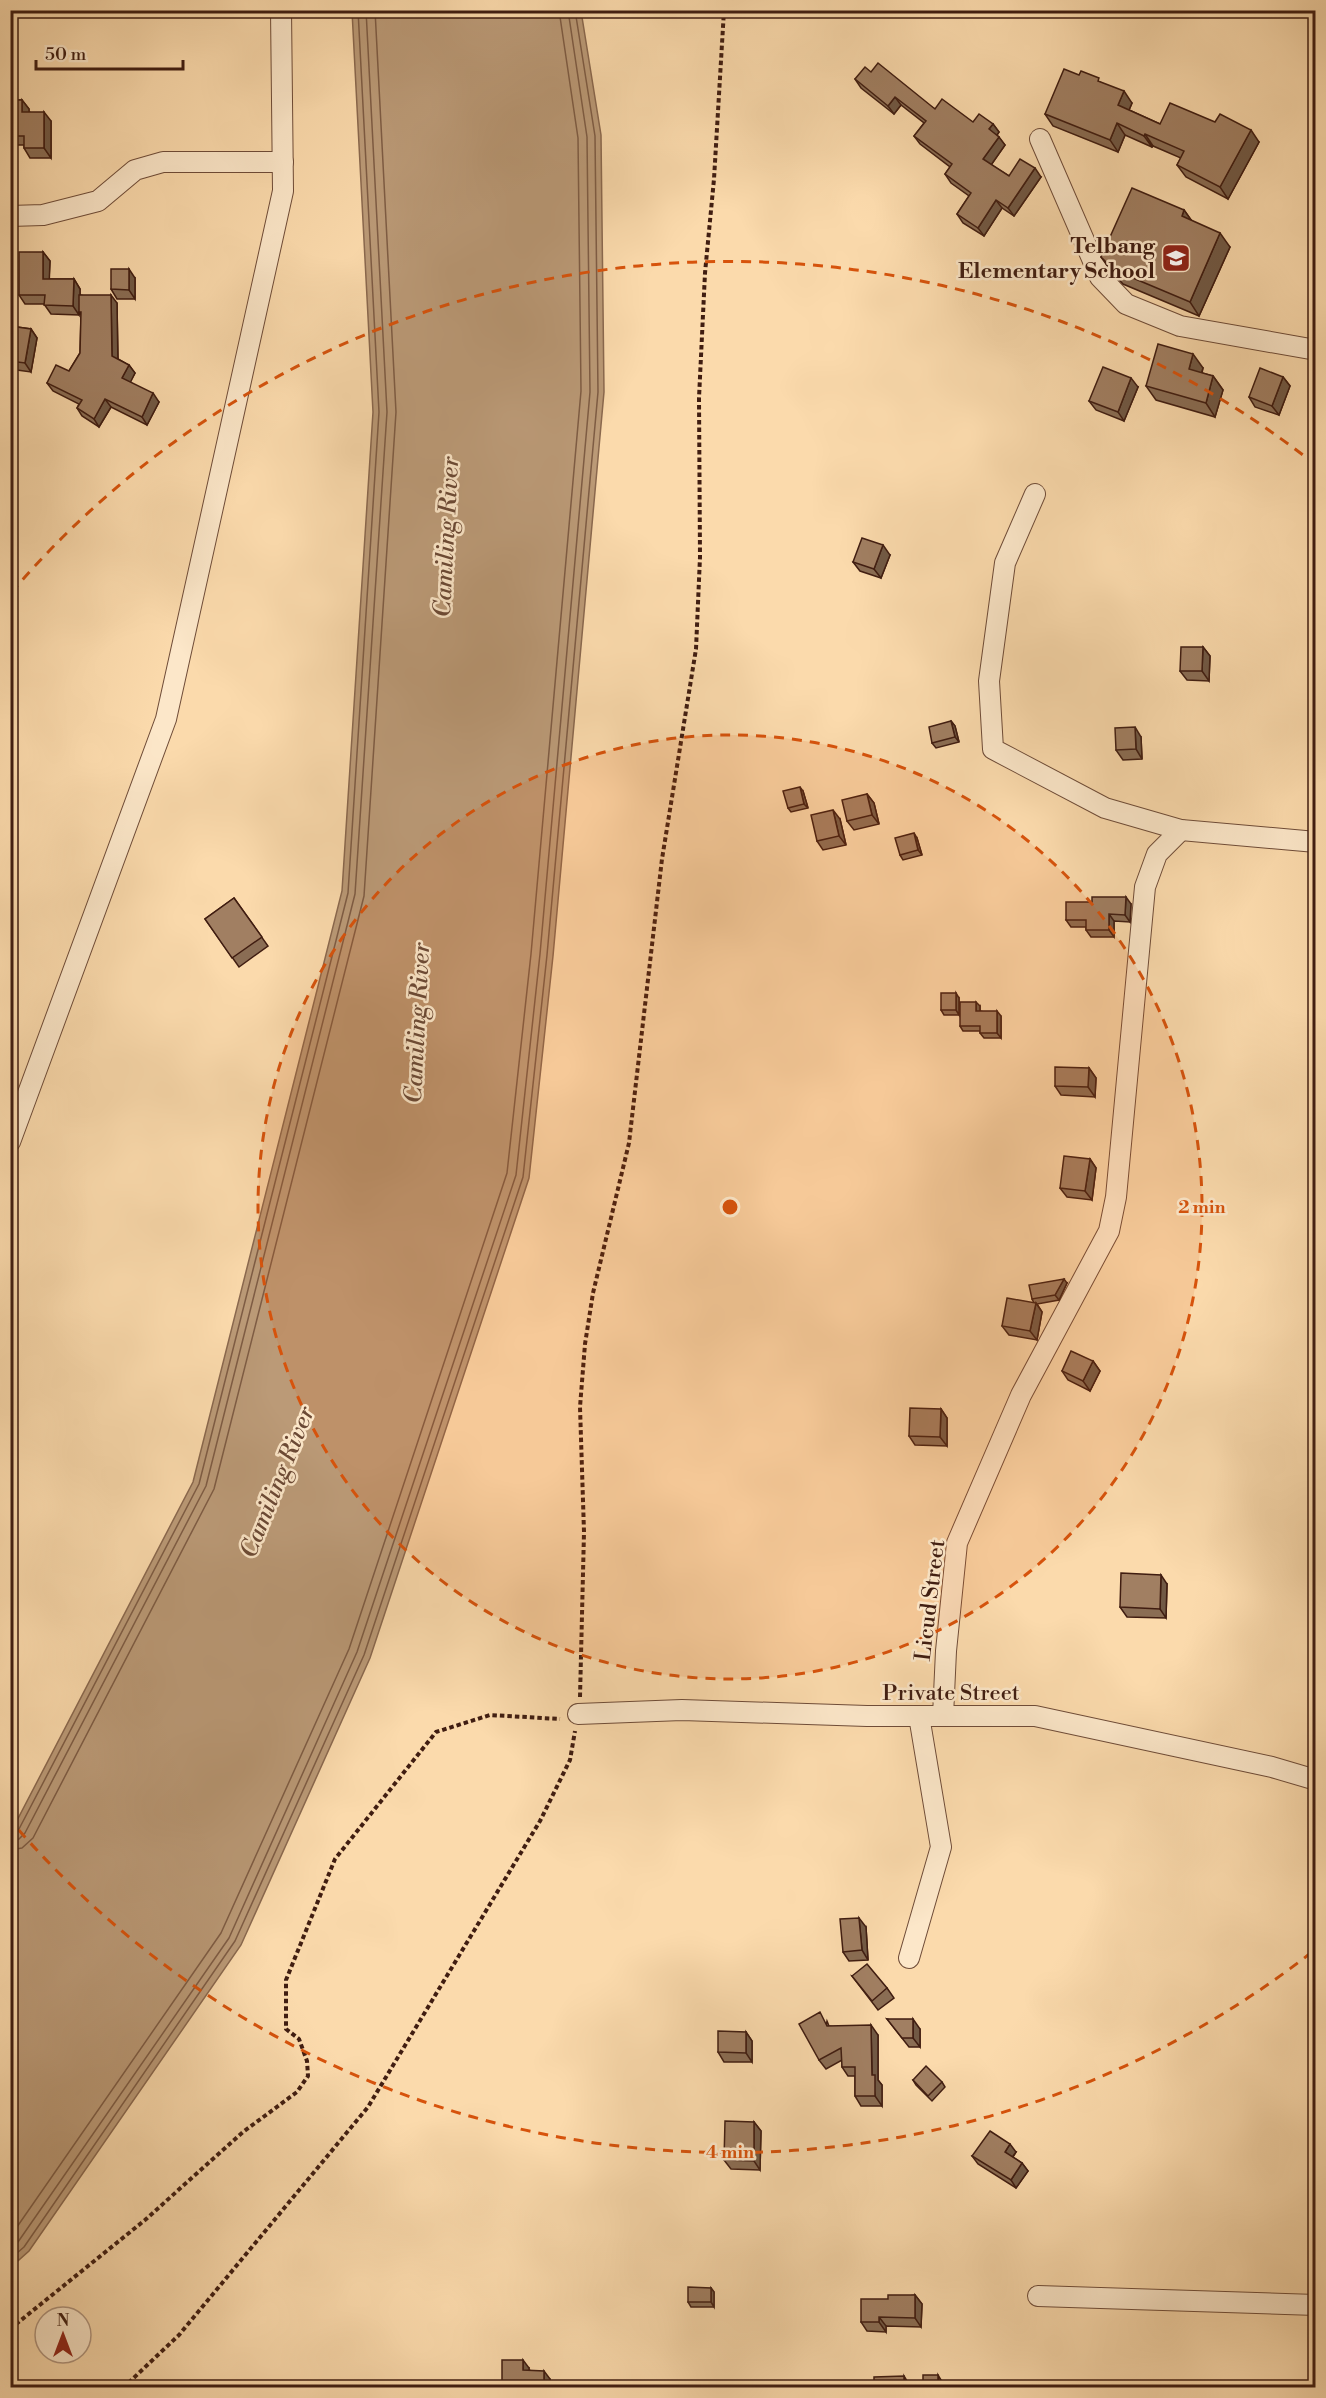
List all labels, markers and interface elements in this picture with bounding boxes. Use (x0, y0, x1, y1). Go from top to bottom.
scale bar (36, 33, 183, 71)
text: 50 m (45, 43, 87, 66)
place label: Telbang Elementary School (958, 233, 1156, 285)
school or university icon: Telbang Elementary School (1160, 242, 1192, 274)
water label: Camiling River (428, 455, 466, 618)
water label: Camiling River (399, 941, 437, 1104)
text: 2 min (1178, 1196, 1226, 1219)
centre of rings (720, 1197, 740, 1217)
water label: Camiling River (234, 1402, 322, 1563)
street label: Licud Street (910, 1538, 951, 1663)
street label: Private Street (882, 1680, 1020, 1707)
text: 4 min (706, 2141, 754, 2164)
north arrow (33, 2305, 93, 2365)
text: N (57, 2311, 70, 2331)

